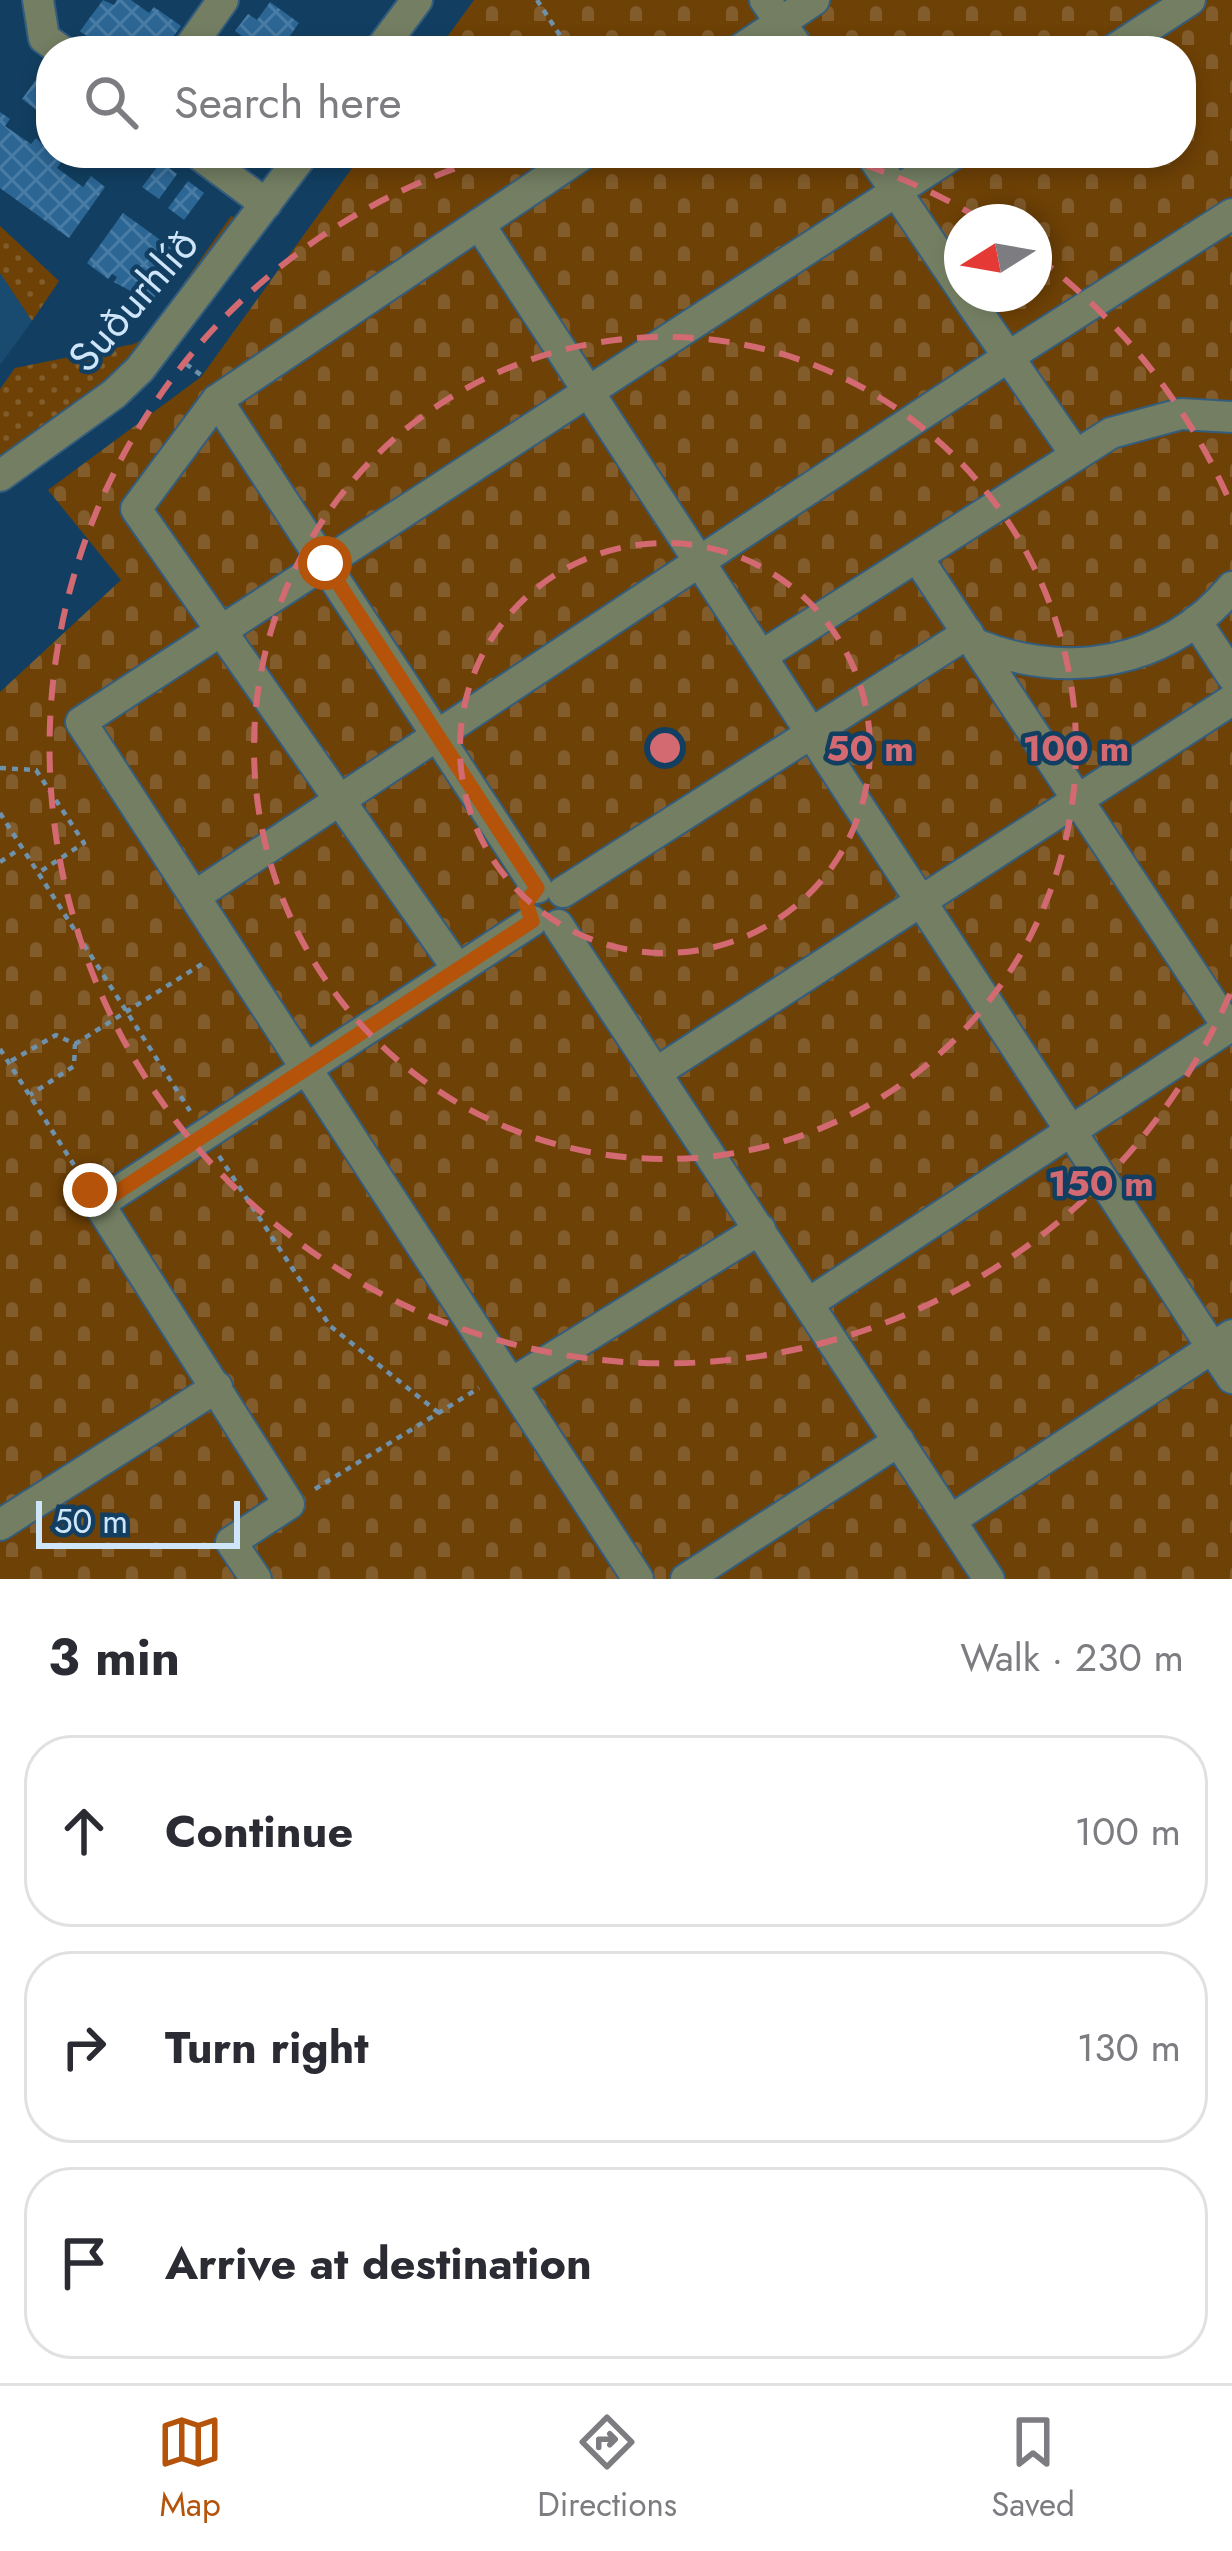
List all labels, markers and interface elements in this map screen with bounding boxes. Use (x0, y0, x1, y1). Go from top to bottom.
search box (36, 36, 1196, 168)
icon: search (78, 69, 144, 135)
text: Search here (174, 70, 402, 135)
north arrow (944, 204, 1052, 312)
street label: Suðurhlíð (54, 215, 213, 385)
route start (298, 536, 352, 590)
text: 50 m (826, 722, 914, 774)
text: 100 m (1023, 722, 1129, 774)
centre of rings (644, 727, 686, 769)
text: 150 m (1048, 1157, 1154, 1209)
route end (63, 1163, 117, 1217)
scale bar (36, 1495, 240, 1548)
text: 50 m (54, 1498, 128, 1545)
text: 3 min (48, 1620, 180, 1694)
text: Walk · 230 m (960, 1629, 1184, 1686)
icon: ahead (51, 1798, 117, 1864)
text: Continue (165, 1799, 353, 1864)
text: 100 m (1075, 1803, 1181, 1860)
icon: right (51, 2014, 117, 2080)
text: Turn right (165, 2015, 369, 2080)
text: 130 m (1077, 2019, 1181, 2076)
icon: arrive (51, 2230, 117, 2296)
text: Arrive at destination (165, 2231, 592, 2296)
tab: Map (157, 2409, 223, 2528)
tab: Directions (537, 2409, 677, 2528)
tab: Saved (991, 2409, 1075, 2528)

